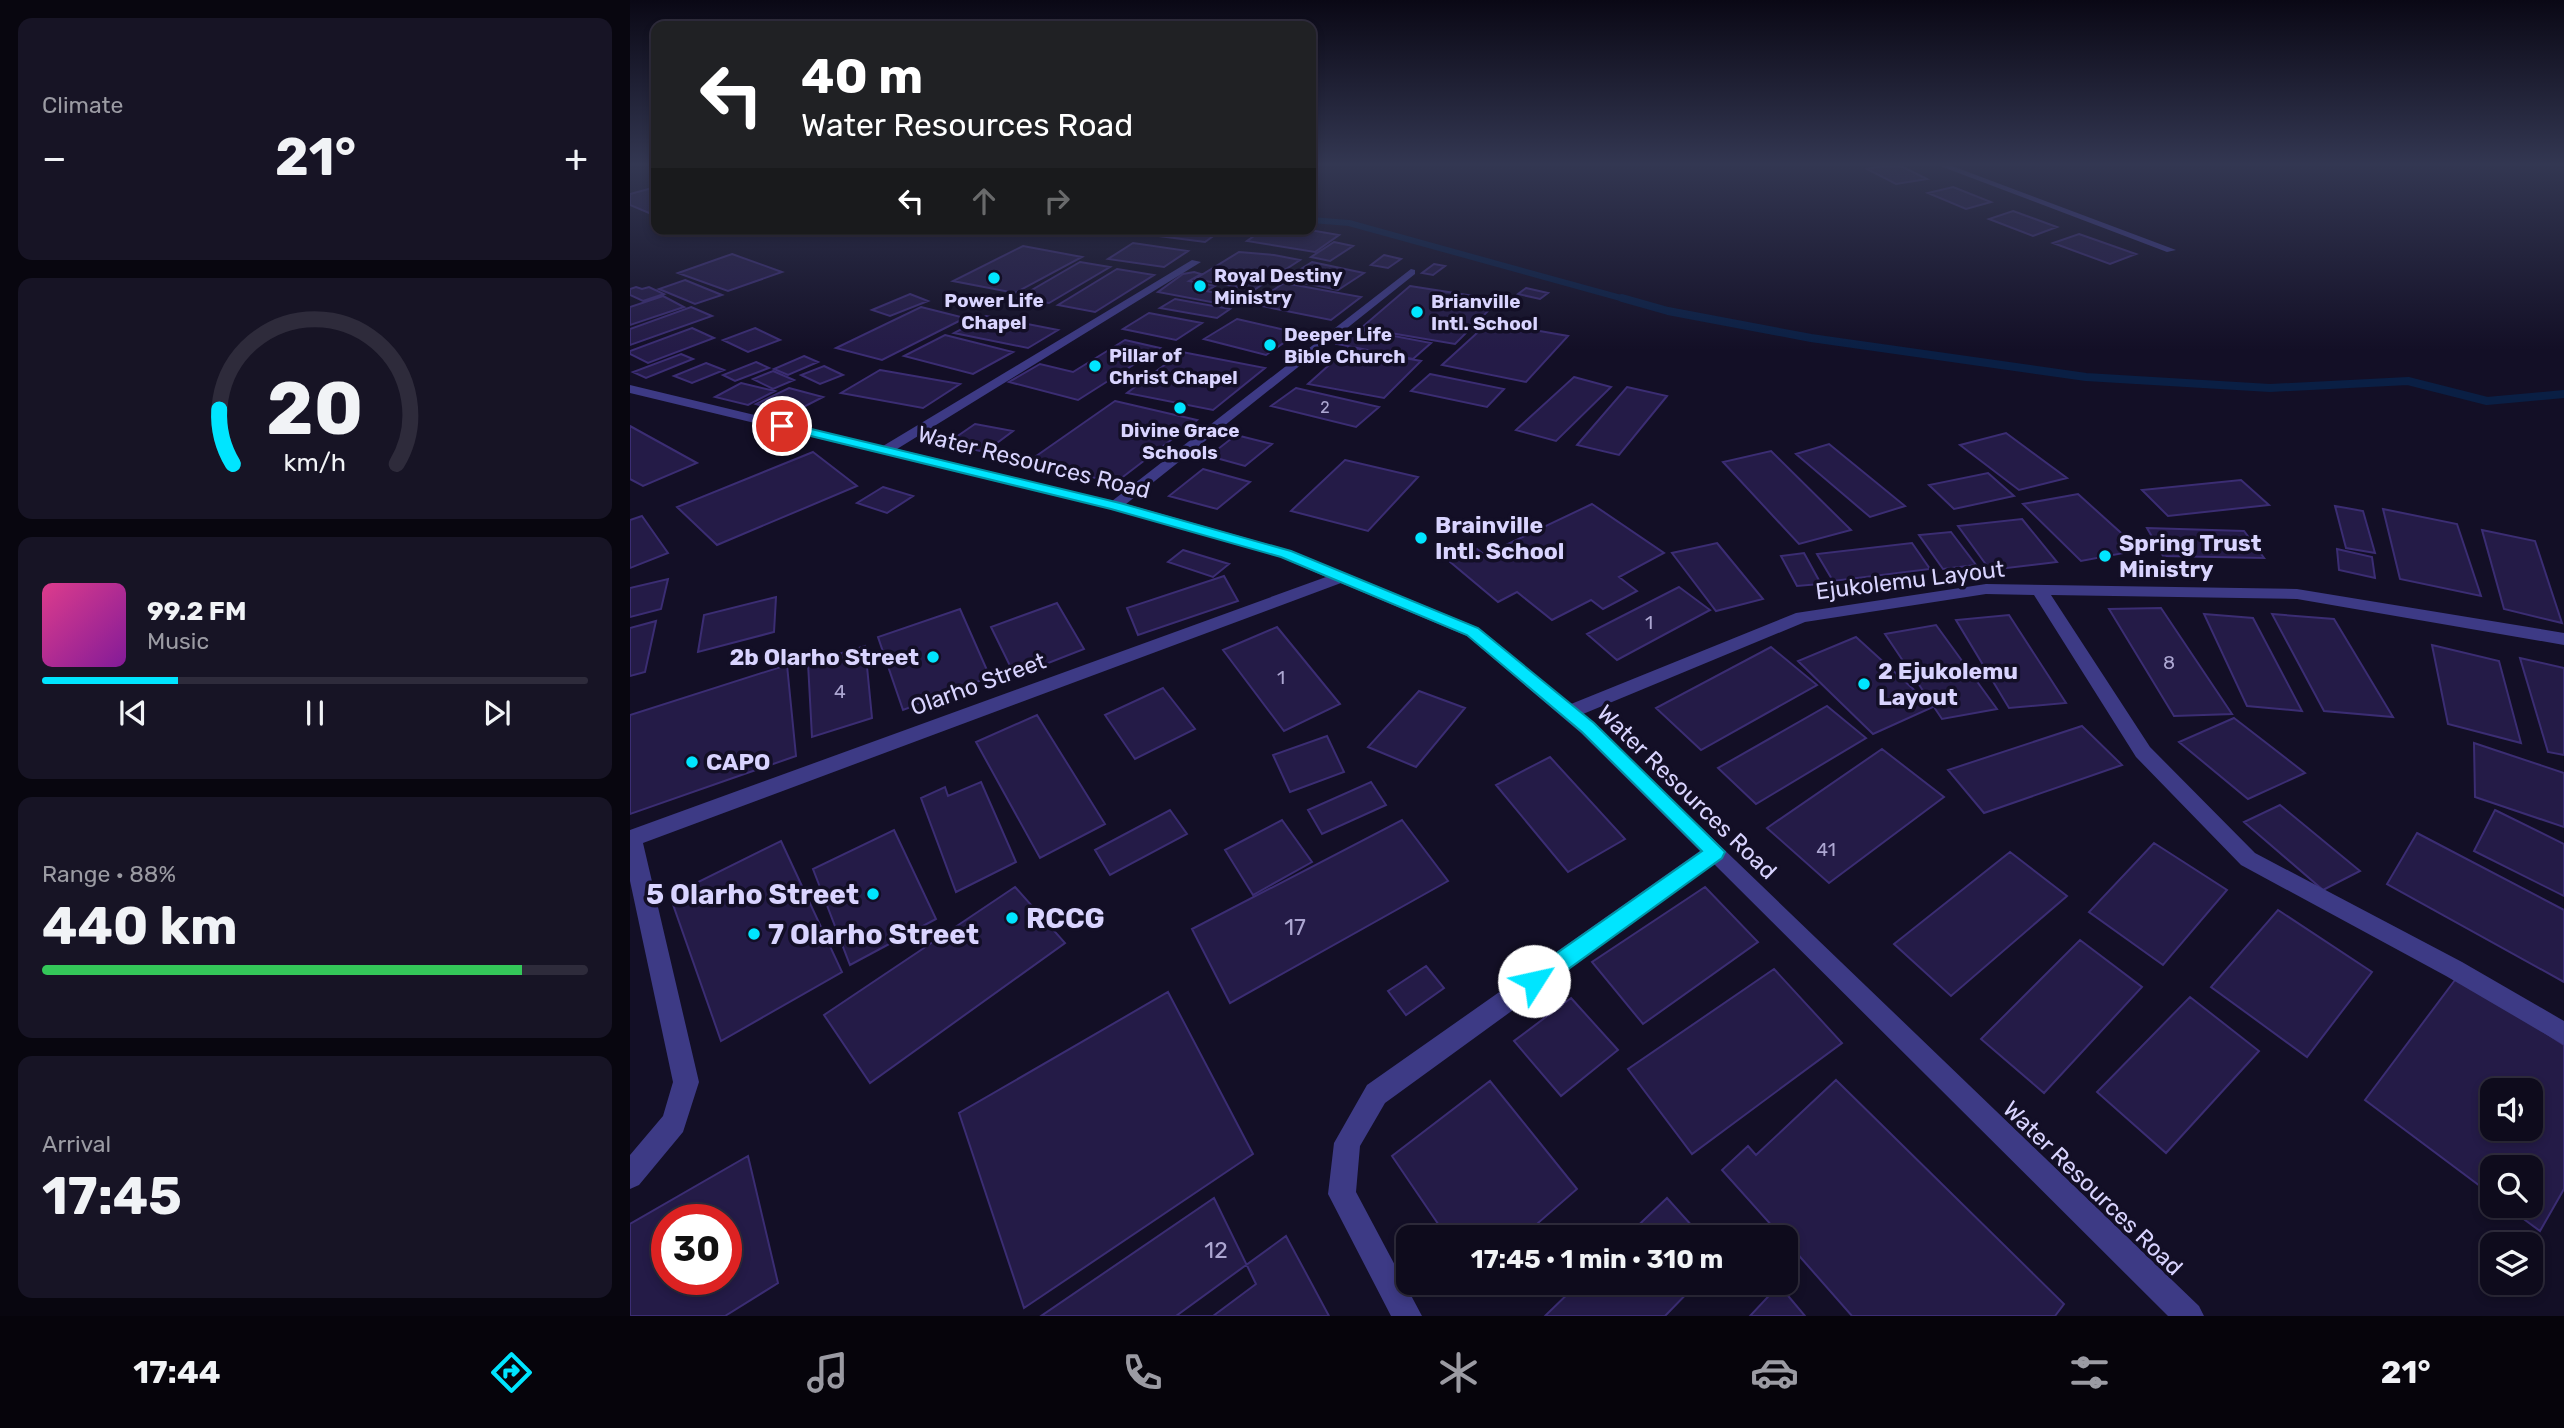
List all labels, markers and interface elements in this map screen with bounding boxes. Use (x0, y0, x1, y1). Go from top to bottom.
text: 40 m (801, 47, 923, 105)
icon: left (686, 49, 777, 140)
text: Climate (42, 91, 123, 119)
text: Water Resources Road (801, 106, 1133, 144)
text: 21° (275, 126, 356, 188)
text: − (42, 135, 67, 181)
text: + (564, 135, 588, 181)
icon: left (892, 182, 930, 220)
icon: ahead (965, 182, 1003, 220)
icon: right (1038, 182, 1076, 220)
place label: Royal Destiny Ministry (1214, 264, 1343, 309)
marker: Power Life Chapel (986, 270, 1002, 286)
marker: Royal Destiny Ministry (1192, 278, 1208, 294)
place label: Power Life Chapel (944, 289, 1044, 334)
place label: Brianville Intl. School (1431, 290, 1538, 335)
marker: Brianville Intl. School (1409, 304, 1425, 320)
place label: Deeper Life Bible Church (1284, 323, 1406, 368)
marker: Deeper Life Bible Church (1262, 337, 1278, 353)
place label: Pillar of Christ Chapel (1109, 344, 1238, 389)
marker: Pillar of Christ Chapel (1087, 358, 1103, 374)
text: 20 (267, 367, 363, 453)
pin (752, 396, 812, 456)
house number: 2 (1320, 398, 1330, 417)
marker: Divine Grace Schools (1172, 400, 1188, 416)
icon: arrive (763, 407, 801, 445)
place label: Divine Grace Schools (1120, 419, 1240, 464)
street label: Water Resources Road (915, 420, 1153, 504)
text: km/h (284, 448, 346, 477)
place label: Brainville Intl. School (1435, 511, 1564, 565)
place label: Spring Trust Ministry (2119, 529, 2262, 583)
marker: Brainville Intl. School (1413, 530, 1429, 546)
marker: Spring Trust Ministry (2097, 548, 2113, 564)
street label: Ejukolemu Layout (1814, 554, 2006, 606)
text: 99.2 FM (147, 596, 246, 627)
house number: 1 (1645, 611, 1653, 634)
text: Music (147, 627, 209, 655)
place label: 2b Olarho Street (729, 643, 919, 671)
street label: Olarho Street (907, 647, 1049, 721)
marker: 2b Olarho Street (925, 649, 941, 665)
house number: 8 (2163, 651, 2175, 674)
place label: 2 Ejukolemu Layout (1878, 657, 2018, 711)
house number: 1 (1277, 666, 1285, 689)
marker: 2 Ejukolemu Layout (1856, 676, 1872, 692)
house number: 4 (834, 680, 846, 703)
icon: previous (114, 694, 152, 732)
icon: pause (296, 694, 334, 732)
icon: next (478, 694, 516, 732)
street label: Water Resources Road (1591, 699, 1783, 885)
place label: CAPO (706, 748, 770, 776)
marker: CAPO (684, 754, 700, 770)
house number: 41 (1816, 838, 1836, 861)
text: Range · 88% (42, 860, 176, 888)
place label: 5 Olarho Street (646, 878, 859, 911)
marker: 5 Olarho Street (865, 886, 881, 902)
text: 440 km (42, 895, 238, 957)
place label: RCCG (1026, 902, 1105, 935)
marker: RCCG (1004, 910, 1020, 926)
house number: 17 (1284, 913, 1306, 941)
place label: 7 Olarho Street (768, 918, 979, 951)
marker: 7 Olarho Street (746, 926, 762, 942)
position arrow (1497, 944, 1571, 1018)
map controls (2480, 1078, 2543, 1295)
button: sound (2480, 1078, 2543, 1141)
street label: Water Resources Road (1997, 1095, 2189, 1281)
text: Arrival (42, 1130, 111, 1158)
button: search (2480, 1155, 2543, 1218)
text: 17:45 (42, 1165, 182, 1227)
speed limit sign: 30 (651, 1204, 742, 1295)
button: layers (2480, 1232, 2543, 1295)
house number: 12 (1204, 1236, 1228, 1264)
text: 17:45 · 1 min · 310 m (1471, 1244, 1723, 1275)
icon: directions (487, 1348, 536, 1397)
icon: music (803, 1348, 852, 1397)
icon: phone (1118, 1348, 1167, 1397)
icon: climate (1434, 1348, 1483, 1397)
icon: car (1750, 1348, 1799, 1397)
icon: filters (2065, 1348, 2114, 1397)
text: 17:44 (133, 1353, 221, 1391)
text: 21° (2381, 1353, 2431, 1391)

